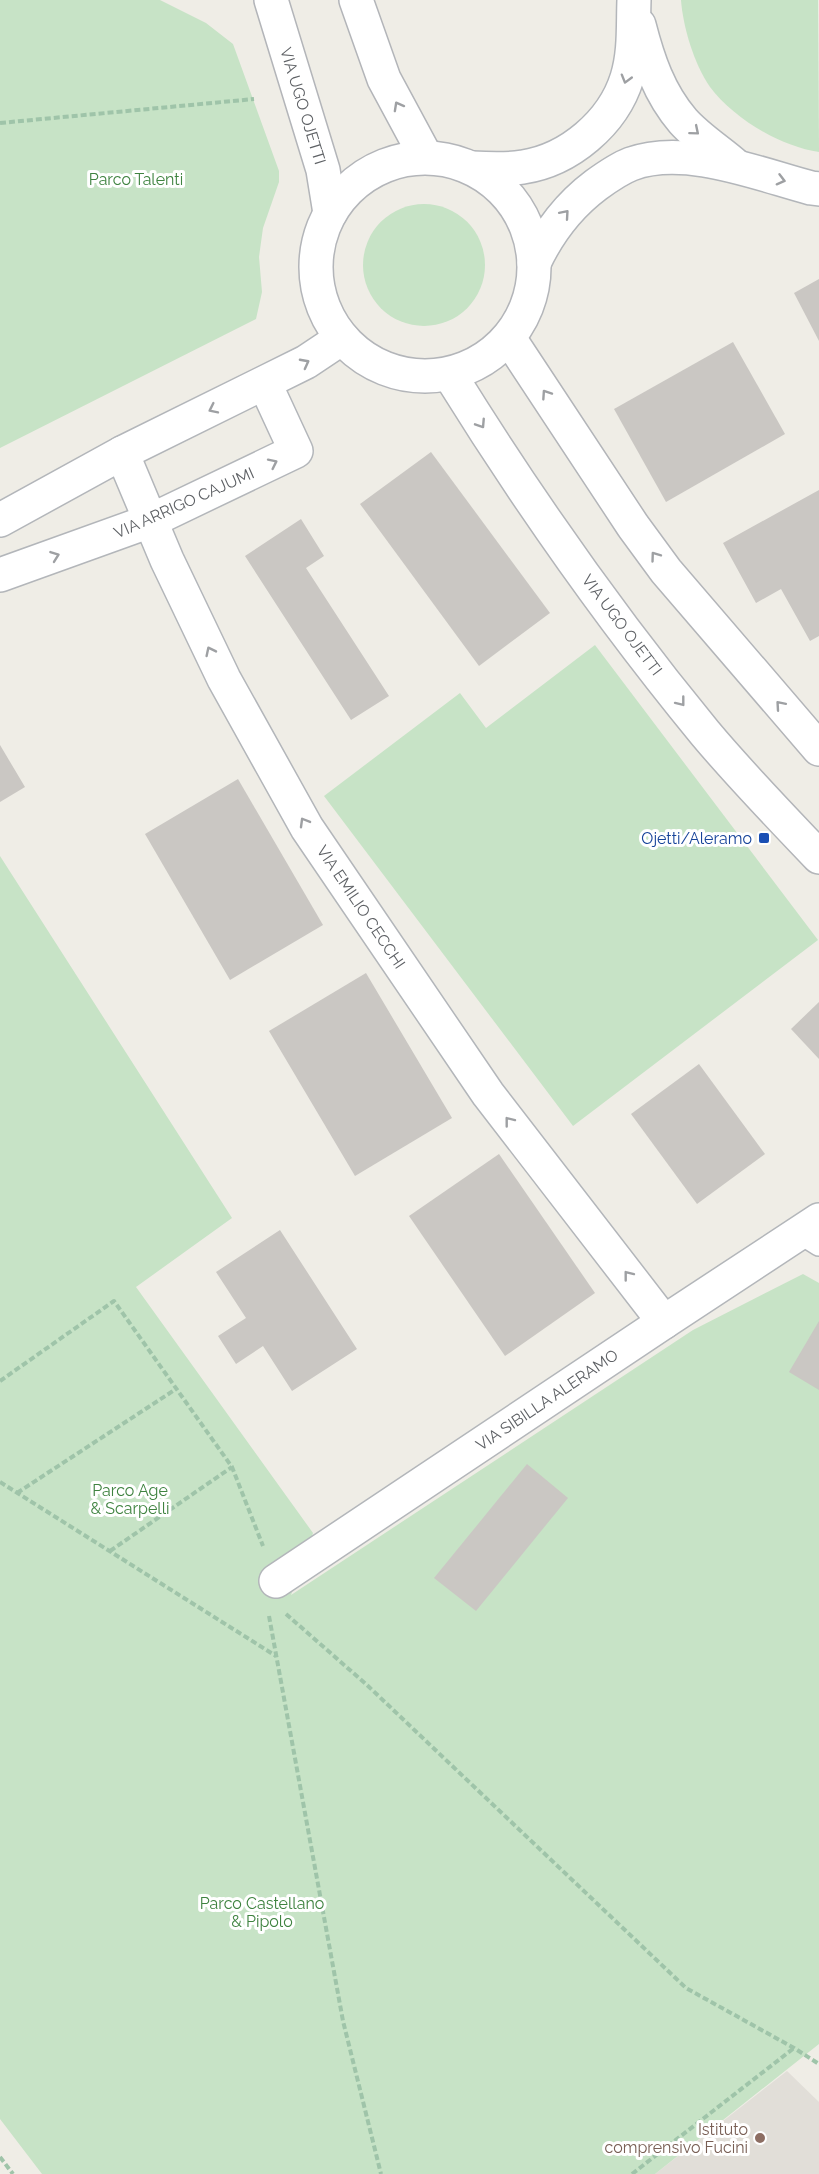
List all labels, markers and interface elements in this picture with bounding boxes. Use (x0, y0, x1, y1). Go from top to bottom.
street label: VIA UGO OJETTI (276, 45, 330, 167)
one-way arrow (621, 73, 633, 83)
one-way arrow (394, 101, 405, 112)
one-way arrow (688, 124, 699, 135)
park label: Parco Talenti (89, 170, 183, 189)
one-way arrow (775, 173, 786, 185)
one-way arrow (557, 210, 568, 221)
one-way arrow (298, 359, 309, 370)
one-way arrow (542, 390, 553, 401)
one-way arrow (208, 402, 219, 414)
one-way arrow (474, 417, 485, 428)
one-way arrow (266, 458, 277, 470)
street label: VIA ARRIGO CAJUMI (111, 464, 257, 542)
one-way arrow (49, 551, 60, 563)
one-way arrow (651, 551, 662, 562)
street label: VIA UGO OJETTI (578, 571, 666, 679)
one-way arrow (206, 646, 217, 657)
one-way arrow (673, 695, 684, 706)
one-way arrow (776, 701, 787, 712)
one-way arrow (300, 817, 311, 828)
place label: Ojetti/Aleramo (641, 829, 752, 848)
marker: Ojetti/Aleramo (757, 831, 771, 845)
street label: VIA EMILIO CECCHI (313, 842, 409, 972)
one-way arrow (505, 1117, 516, 1128)
one-way arrow (624, 1271, 635, 1282)
street label: VIA SIBILLA ALERAMO (472, 1345, 622, 1455)
park label: Parco Age & Scarpelli (90, 1481, 170, 1518)
park label: Parco Castellano & Pipolo (200, 1894, 324, 1931)
place label: Istituto comprensivo Fucini (605, 2120, 748, 2157)
marker: Istituto comprensivo Fucini (753, 2131, 767, 2145)

